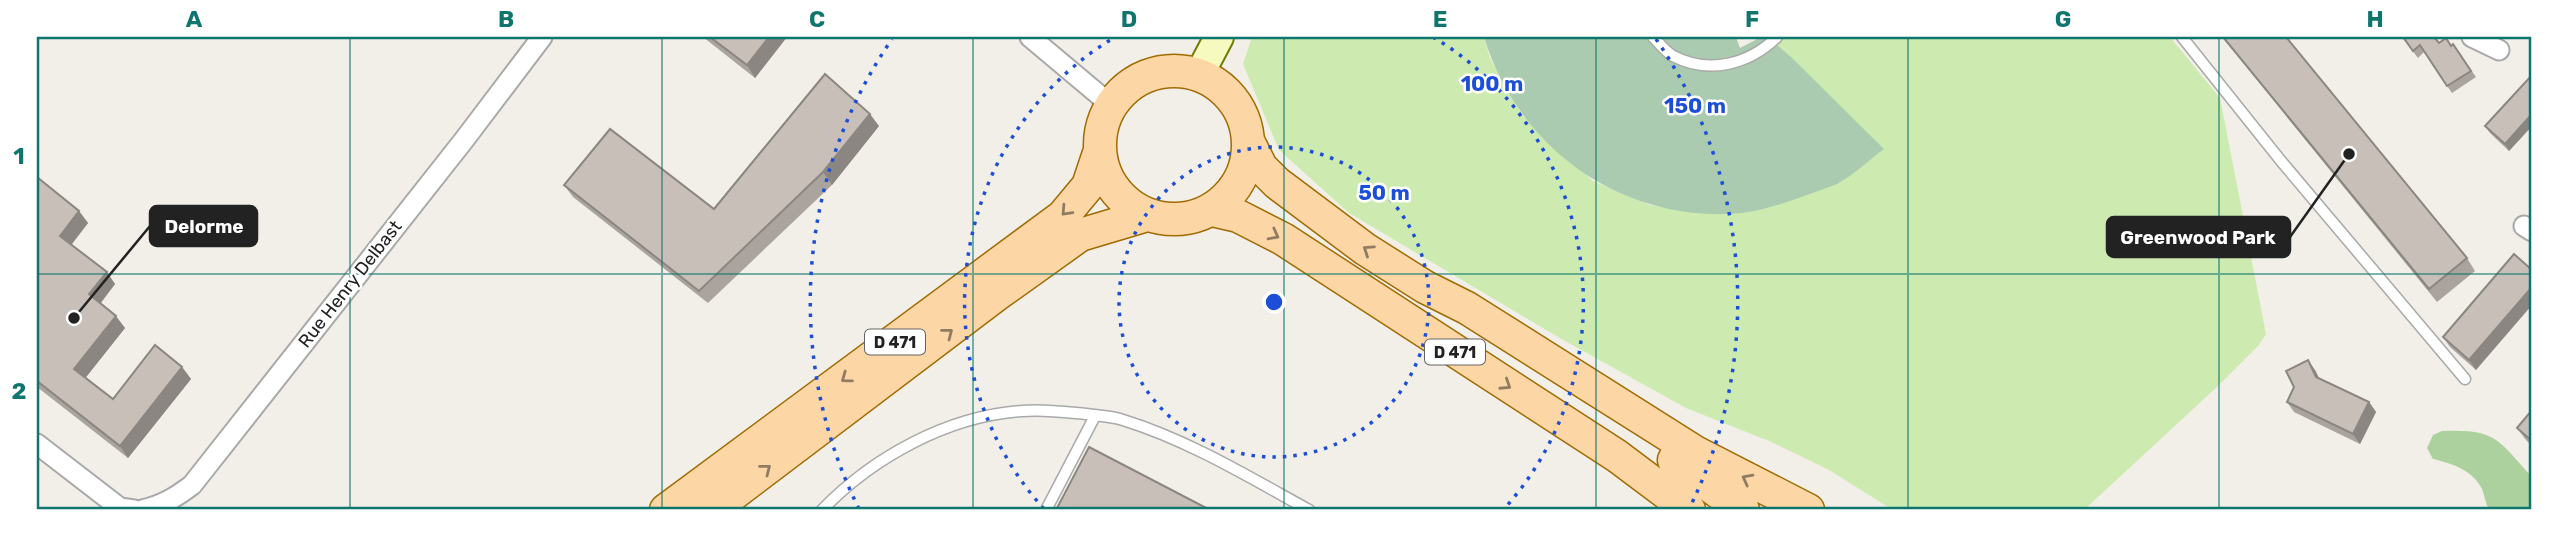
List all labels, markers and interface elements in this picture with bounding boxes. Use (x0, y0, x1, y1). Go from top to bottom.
text: A (186, 5, 203, 33)
text: B (498, 5, 514, 33)
text: C (809, 5, 825, 33)
text: D (1121, 5, 1137, 33)
text: E (1433, 5, 1447, 33)
text: F (1745, 5, 1759, 33)
text: G (2055, 5, 2071, 33)
text: H (2366, 5, 2384, 33)
text: 100 m (1461, 71, 1523, 96)
text: 150 m (1664, 93, 1726, 118)
text: 1 (13, 142, 25, 170)
text: 50 m (1358, 180, 1410, 205)
one-way arrow (1062, 203, 1074, 216)
callout: Delorme (150, 206, 257, 246)
text: Delorme (164, 215, 244, 238)
street label: Rue Henry Delbast (294, 216, 406, 352)
callout: Greenwood Park (2107, 217, 2290, 257)
text: Greenwood Park (2120, 226, 2276, 249)
one-way arrow (1267, 227, 1280, 240)
one-way arrow (1363, 246, 1376, 258)
centre of rings (1262, 290, 1286, 314)
one-way arrow (940, 328, 953, 341)
road number: D 471 (865, 330, 925, 354)
road number: D 471 (1425, 340, 1485, 364)
one-way arrow (841, 370, 854, 382)
text: 2 (12, 377, 26, 405)
one-way arrow (1499, 377, 1512, 390)
one-way arrow (759, 465, 771, 478)
one-way arrow (1742, 474, 1755, 488)

